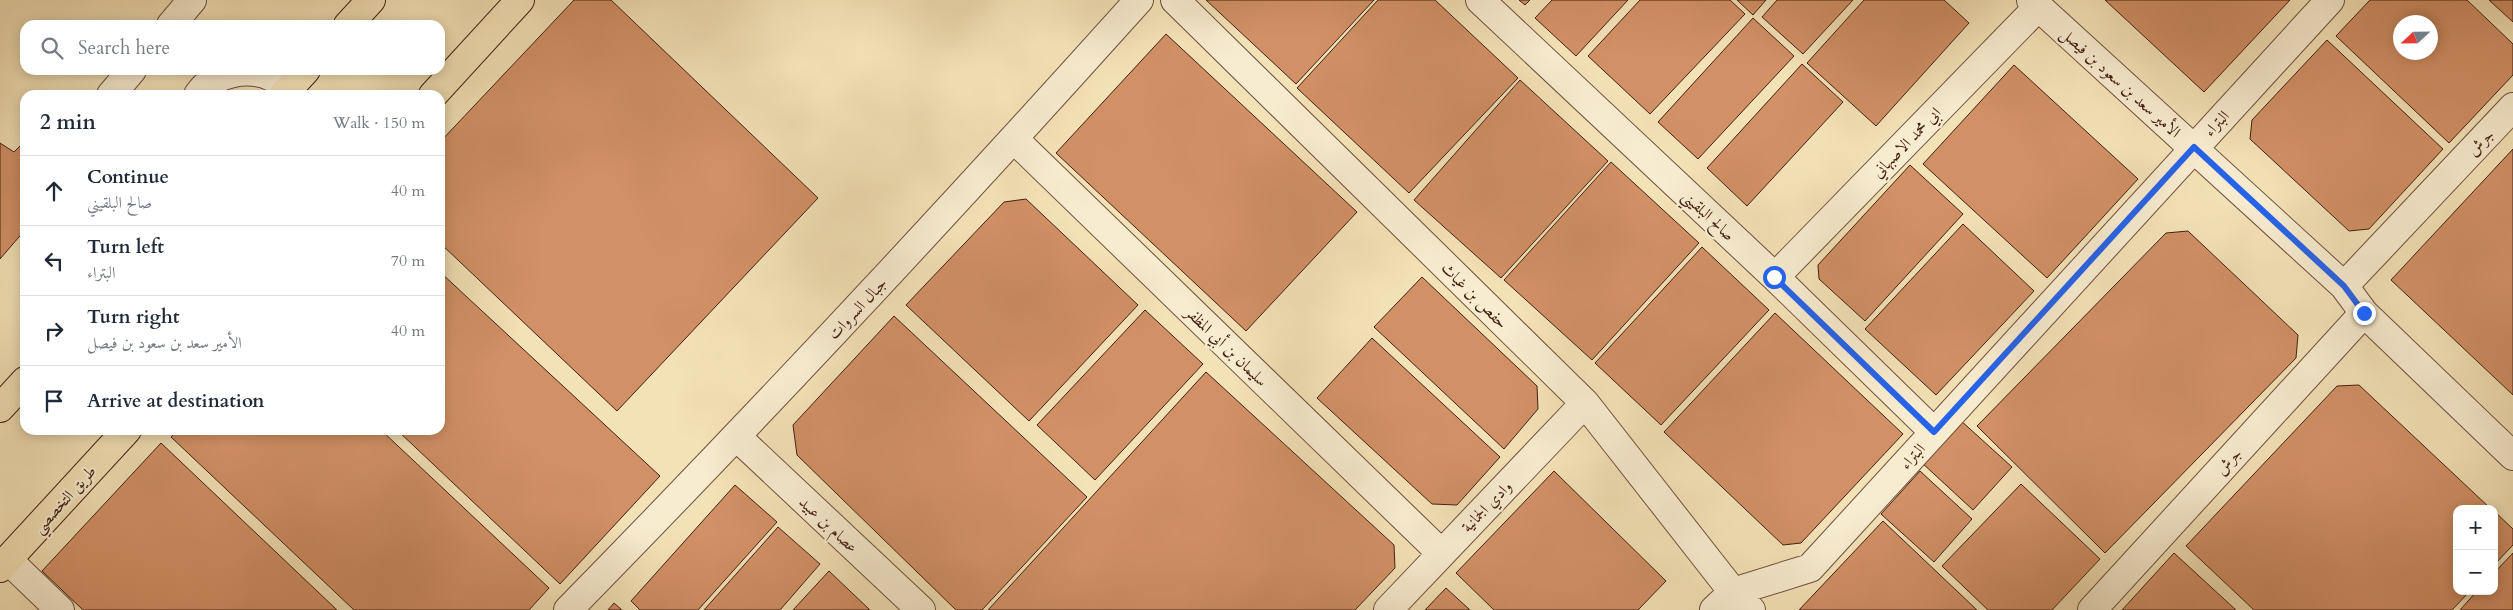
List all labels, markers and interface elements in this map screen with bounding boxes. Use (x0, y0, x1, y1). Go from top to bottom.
north arrow (2393, 15, 2438, 60)
search box (20, 20, 445, 75)
street label: الأمير سعد بن سعود بن فيصل (2055, 22, 2186, 143)
icon: search (38, 34, 66, 62)
text: Search here (78, 35, 170, 61)
street label: ابي محمد الاصبهاني (1867, 102, 1947, 184)
street label: البتراء (2199, 106, 2235, 142)
text: 2 min (40, 108, 96, 137)
text: Walk · 150 m (333, 112, 425, 134)
street label: جرش (2462, 124, 2499, 161)
text: Continue (87, 164, 169, 190)
icon: ahead (40, 177, 68, 205)
text: 40 m (391, 180, 425, 202)
street label: صالح البلقيني (1674, 185, 1740, 249)
text: صالح البلقيني (87, 192, 152, 214)
text: Turn left (87, 234, 164, 260)
icon: left (40, 247, 68, 275)
text: 70 m (391, 250, 425, 272)
street label: حفص بن غياث (1436, 258, 1512, 334)
text: البتراء (87, 262, 116, 284)
route start (1763, 266, 1786, 289)
street label: جبال السروات (823, 273, 892, 345)
street label: سليمان بن أبي المظفر (1178, 300, 1273, 392)
route end (2353, 302, 2376, 325)
text: Turn right (87, 304, 179, 330)
icon: right (40, 317, 68, 345)
text: 40 m (391, 320, 425, 342)
text: الأمير سعد بن سعود بن فيصل (87, 332, 242, 354)
icon: arrive (40, 387, 68, 415)
text: Arrive at destination (87, 388, 264, 414)
street label: البتراء (1895, 439, 1930, 475)
street label: جرش (2211, 443, 2247, 480)
street label: طريق التخصصي (28, 461, 104, 541)
street label: وادي الجمانية (1456, 476, 1518, 538)
street label: عصام بن عبيد (792, 492, 863, 560)
map controls (2453, 505, 2498, 595)
button: + (2453, 505, 2498, 550)
button: − (2453, 550, 2498, 595)

